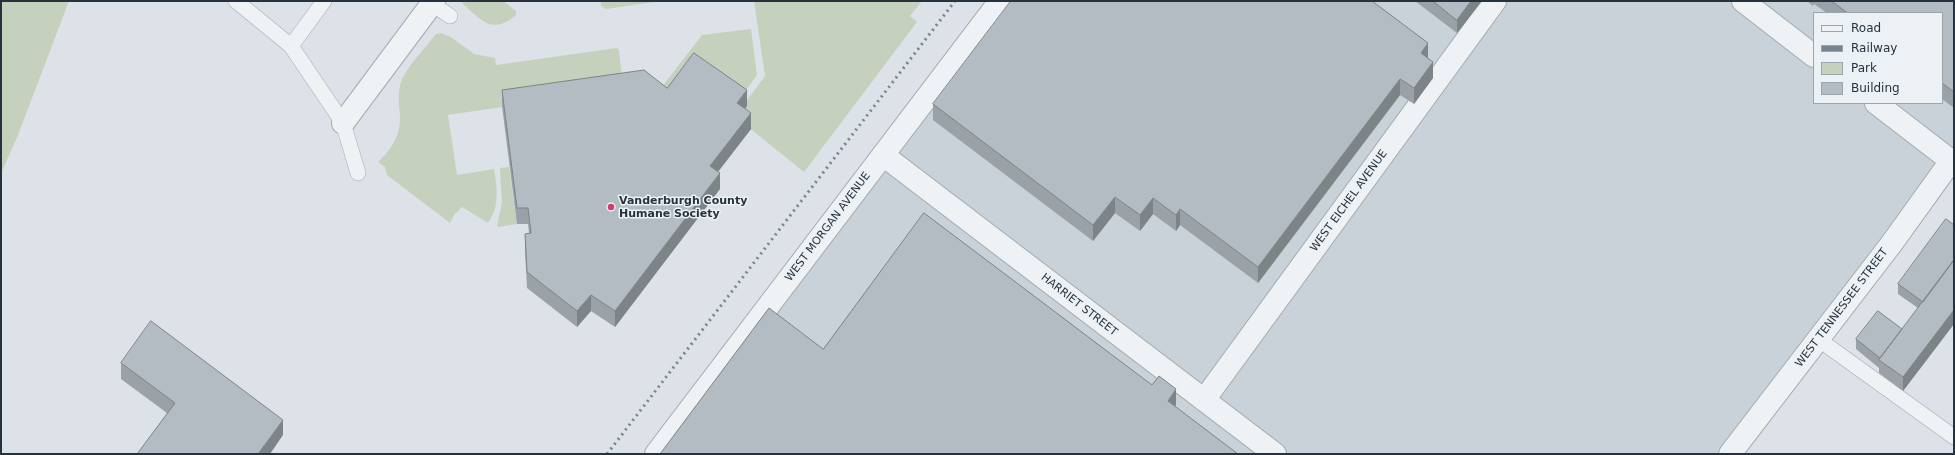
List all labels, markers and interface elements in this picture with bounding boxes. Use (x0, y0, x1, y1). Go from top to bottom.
legend (1813, 12, 1943, 104)
text: Road (1851, 21, 1881, 35)
text: Railway (1851, 41, 1897, 55)
text: Park (1851, 61, 1877, 75)
text: Building (1851, 81, 1900, 95)
street label: WEST EICHEL AVENUE (1308, 148, 1390, 254)
street label: WEST MORGAN AVENUE (783, 170, 873, 284)
place label: Vanderburgh County Humane Society (619, 194, 747, 220)
marker: Vanderburgh County Humane Society (606, 202, 616, 212)
street label: WEST TENNESSEE STREET (1793, 246, 1891, 370)
street label: HARRIET STREET (1038, 271, 1120, 339)

